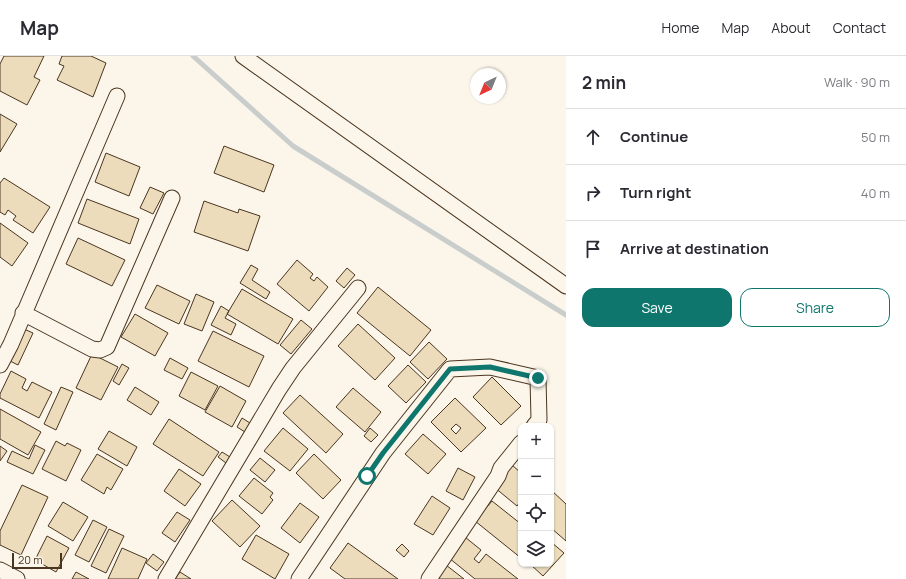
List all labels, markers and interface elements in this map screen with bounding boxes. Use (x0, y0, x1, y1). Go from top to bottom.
text: Map (20, 15, 59, 41)
text: Home (662, 18, 699, 37)
text: Map (721, 18, 749, 37)
text: About (771, 18, 811, 37)
text: Contact (833, 18, 886, 37)
north arrow (470, 68, 506, 104)
text: 2 min (582, 71, 626, 94)
text: Walk · 90 m (824, 73, 890, 91)
icon: ahead (582, 126, 604, 148)
text: Continue (620, 126, 688, 147)
text: 50 m (861, 128, 890, 146)
icon: right (582, 182, 604, 204)
text: Turn right (620, 182, 691, 203)
text: 40 m (861, 184, 890, 202)
icon: arrive (582, 238, 604, 260)
text: Arrive at destination (620, 238, 769, 259)
button: Save (582, 288, 732, 327)
button: Share (740, 288, 890, 327)
route end (529, 369, 547, 387)
map controls (518, 423, 554, 567)
button: + (518, 423, 554, 459)
button: − (518, 459, 554, 495)
route start (358, 467, 376, 485)
button: locate (518, 495, 554, 531)
button: layers (518, 531, 554, 567)
scale bar (12, 551, 62, 570)
text: 20 m (18, 552, 43, 567)

